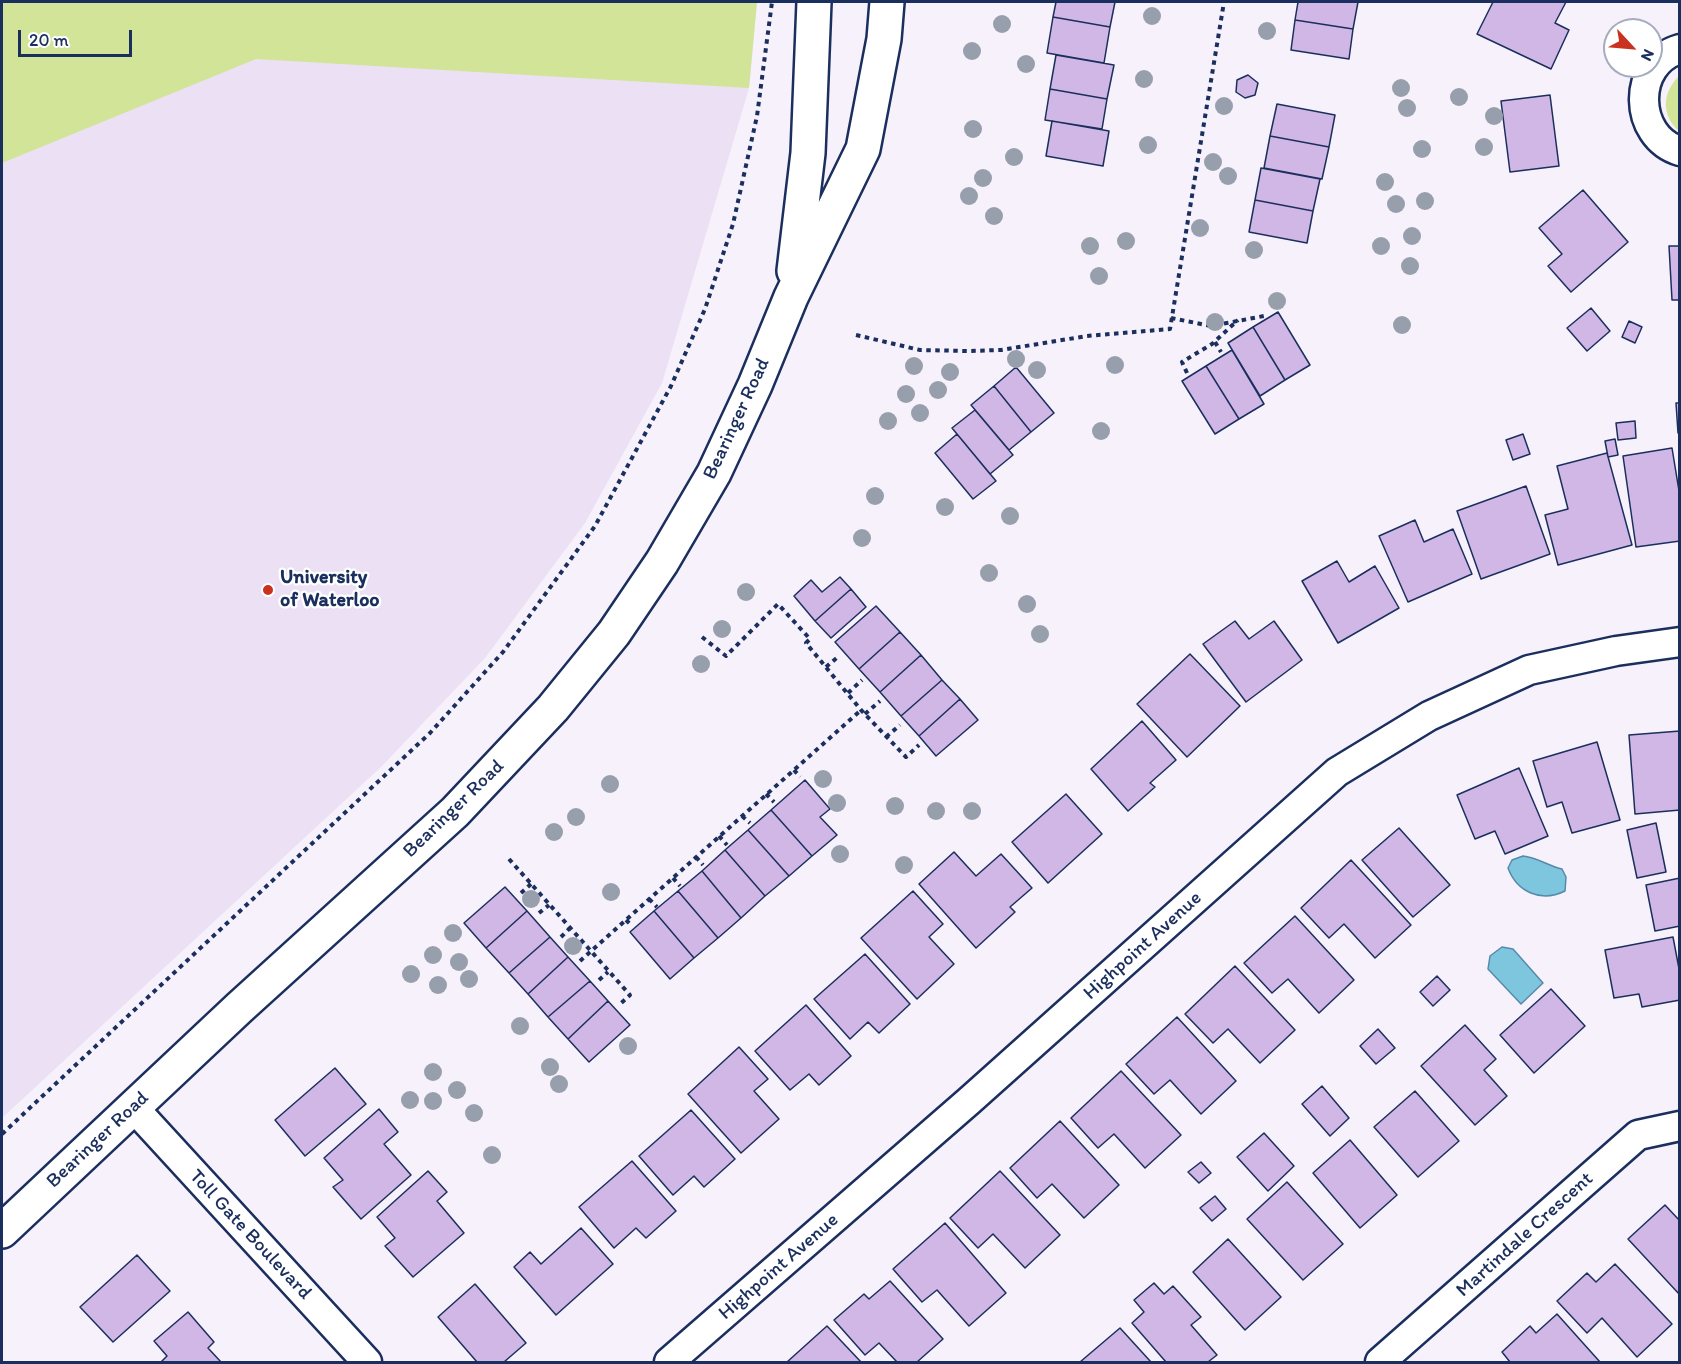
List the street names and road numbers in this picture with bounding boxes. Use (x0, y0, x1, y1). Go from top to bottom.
street label: Bearinger Road (698, 354, 776, 484)
street label: Bearinger Road (398, 755, 510, 863)
street label: Highpoint Avenue (1079, 887, 1207, 1005)
street label: Bearinger Road (42, 1086, 154, 1194)
street label: Toll Gate Boulevard (184, 1165, 316, 1305)
street label: Martindale Crescent (1452, 1167, 1598, 1303)
street label: Highpoint Avenue (714, 1208, 844, 1326)

